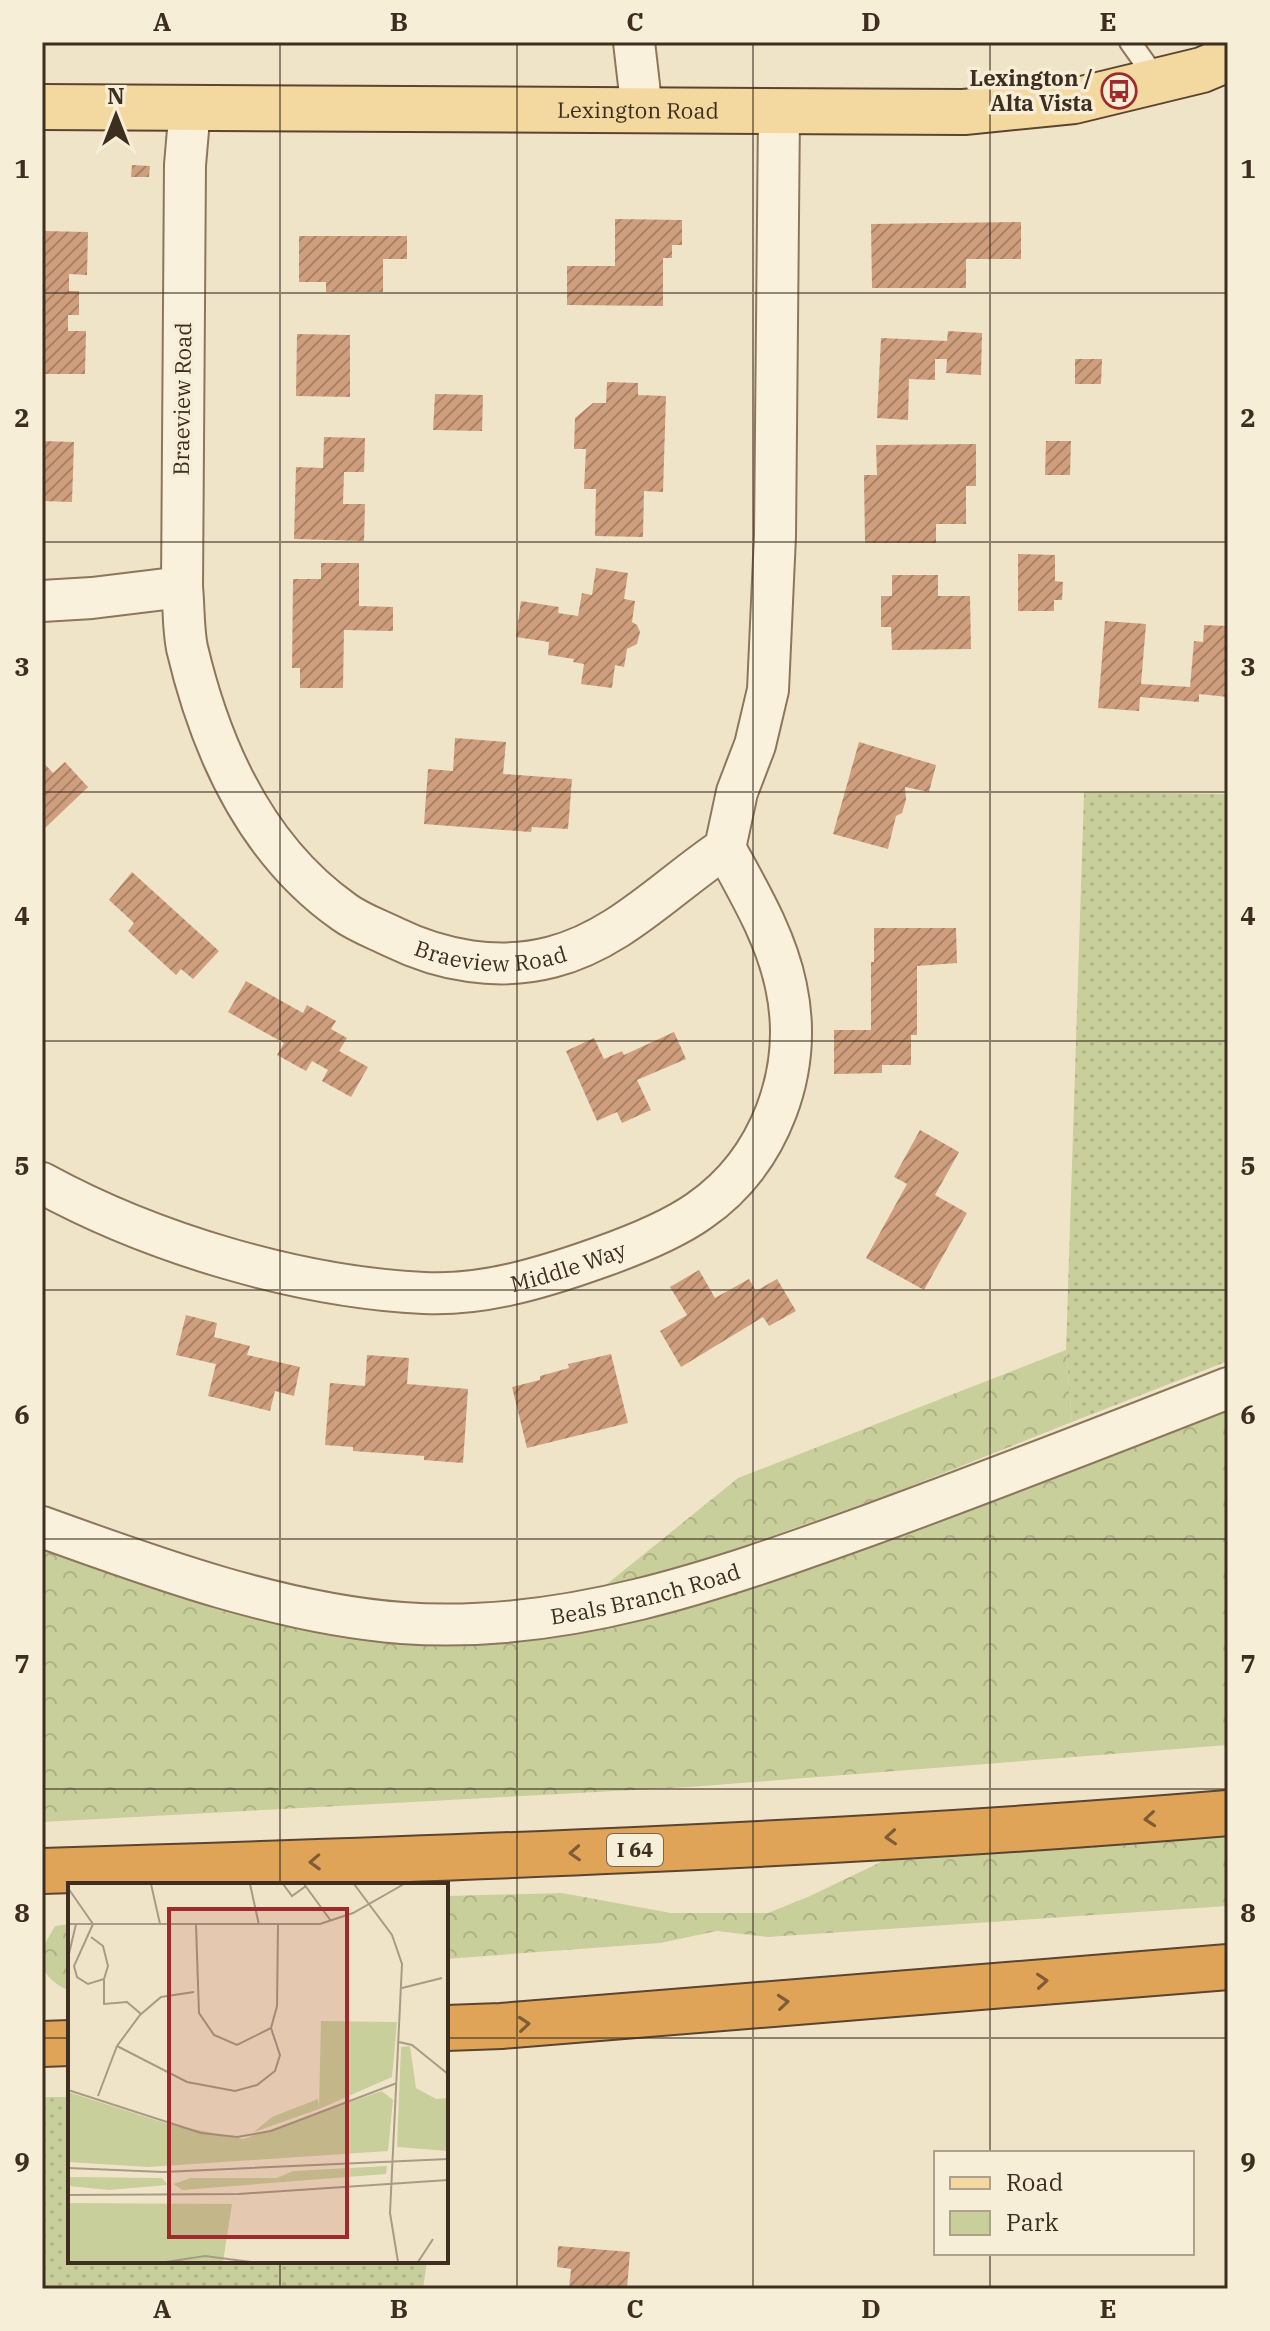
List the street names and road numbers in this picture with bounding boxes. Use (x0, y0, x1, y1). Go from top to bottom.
street label: Lexington Road (557, 95, 719, 125)
street label: Braeview Road (166, 322, 197, 476)
street label: Braeview Road (411, 933, 570, 977)
street label: Middle Way (507, 1234, 630, 1298)
street label: Beals Branch Road (548, 1556, 744, 1631)
road number: I 64 (607, 1834, 663, 1866)

